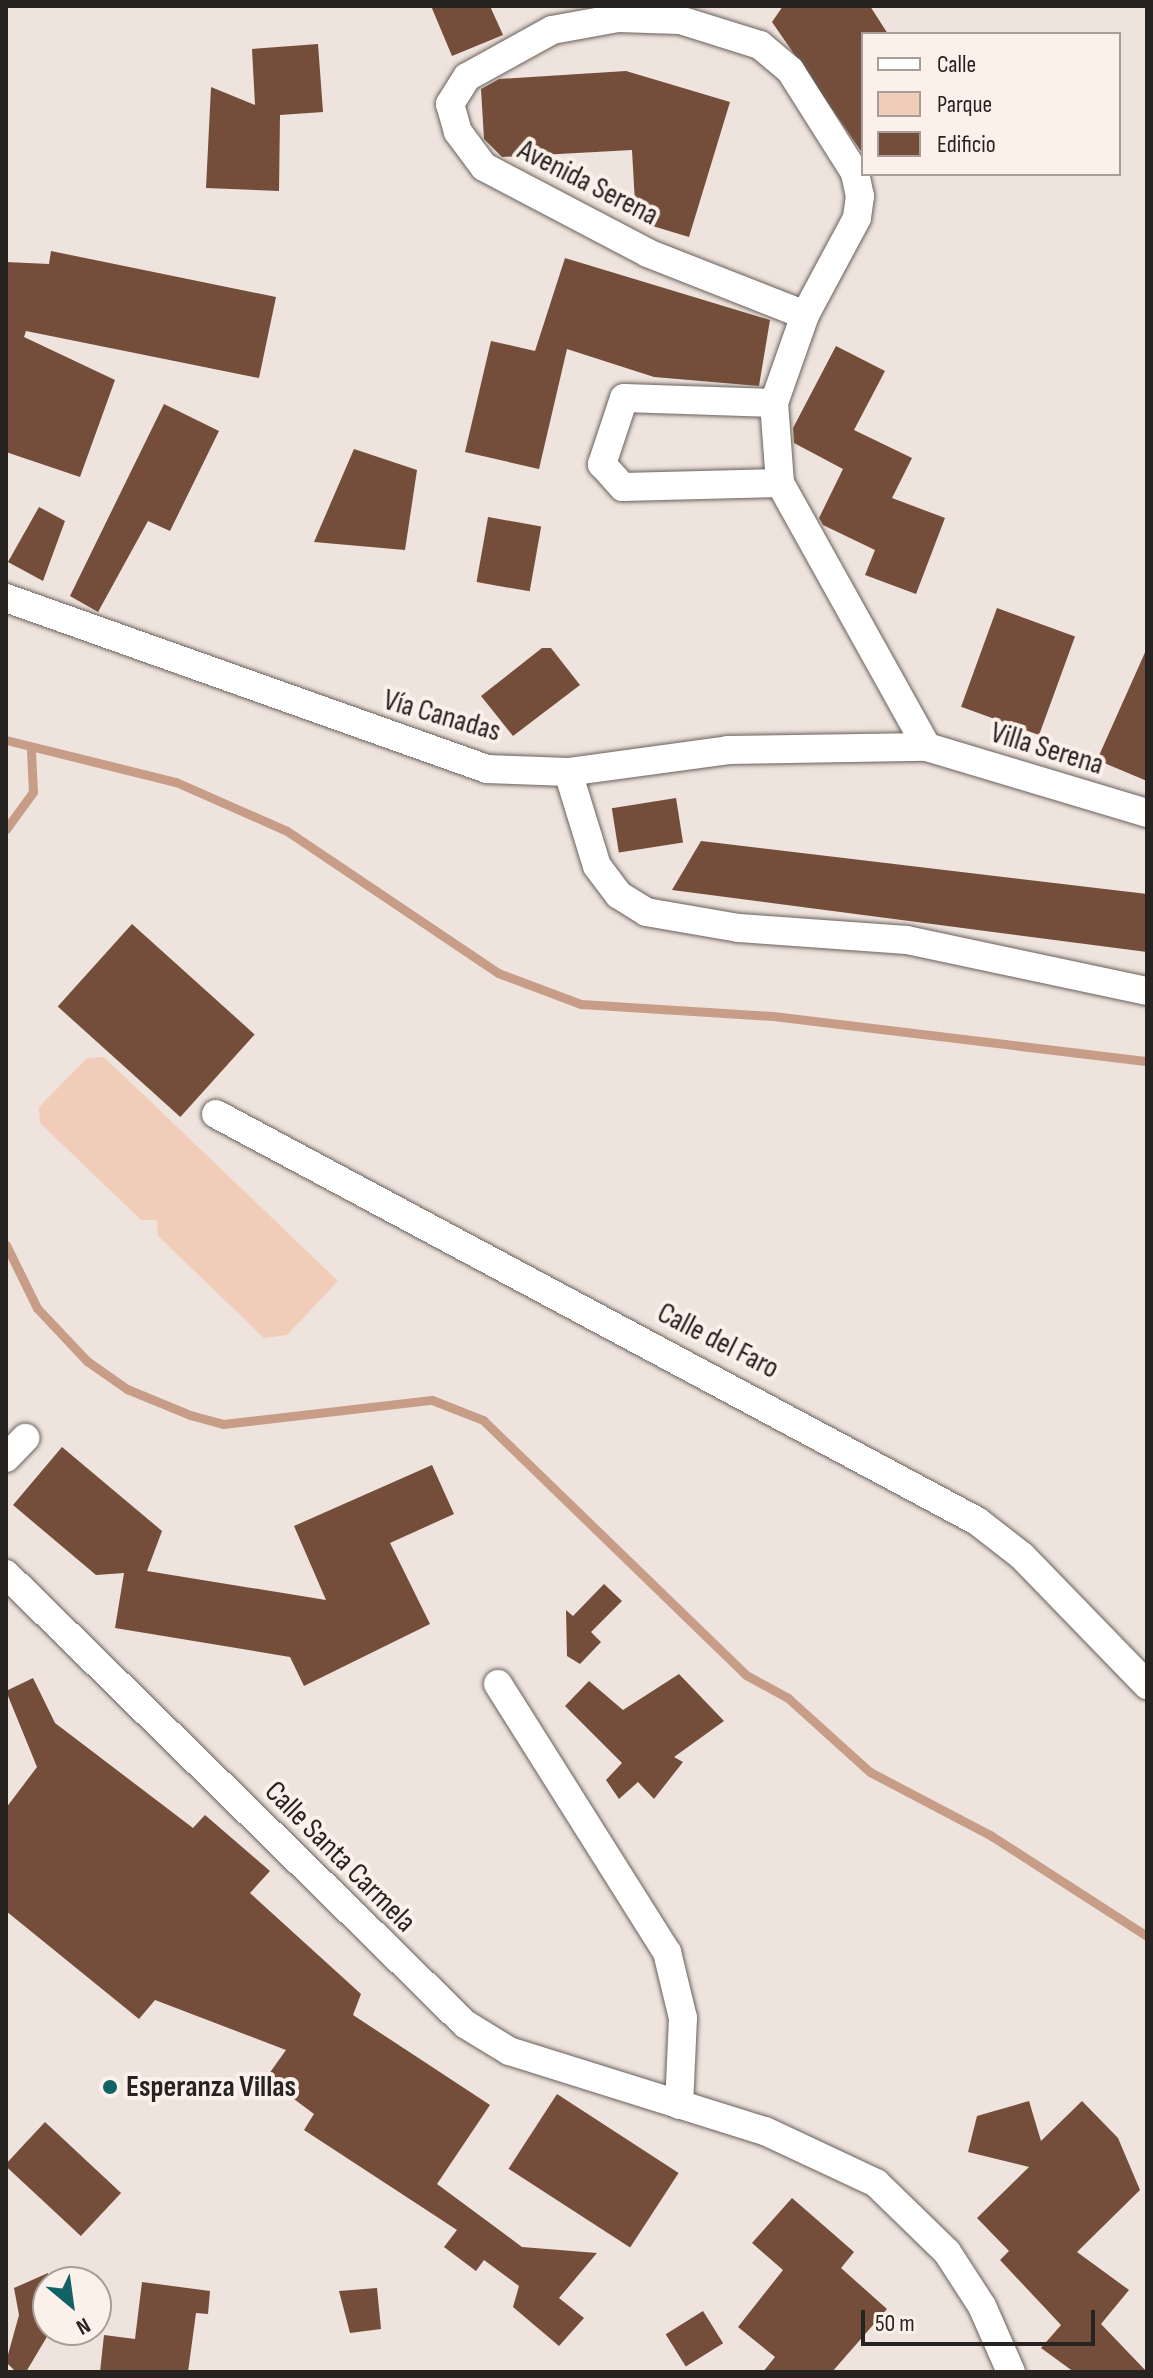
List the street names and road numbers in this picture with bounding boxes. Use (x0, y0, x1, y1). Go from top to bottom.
street label: Avenida Serena (512, 132, 664, 234)
street label: Vía Canadas (379, 682, 505, 750)
street label: Villa Serena (986, 715, 1108, 783)
street label: Calle del Faro (651, 1295, 785, 1387)
street label: Calle Santa Carmela (257, 1774, 423, 1940)

